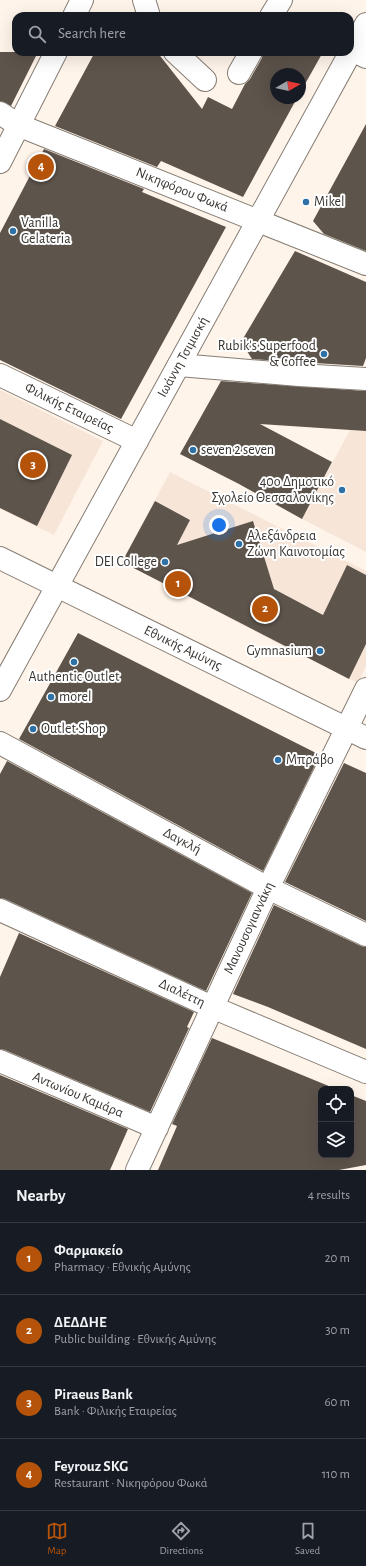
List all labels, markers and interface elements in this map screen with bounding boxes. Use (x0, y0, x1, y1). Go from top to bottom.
search box (12, 12, 354, 56)
icon: search (26, 23, 48, 45)
text: Search here (58, 26, 126, 41)
north arrow (270, 68, 306, 104)
pin: 4 (28, 152, 54, 182)
street label: Νικηφόρου Φωκά (134, 165, 230, 215)
place label: Mikel (314, 195, 345, 209)
marker: Mikel (301, 197, 311, 207)
place label: Vanilla Gelateria (21, 216, 71, 246)
marker: Vanilla Gelateria (8, 226, 18, 236)
street label: Ιωάννη Τσιμισκή (155, 314, 211, 400)
place label: Rubik's Superfood & Coffee (218, 339, 316, 369)
marker: Rubik's Superfood & Coffee (319, 349, 329, 359)
street label: Φιλικής Εταιρείας (22, 380, 116, 436)
place label: seven 2 seven (201, 443, 274, 457)
marker: seven 2 seven (188, 445, 198, 455)
pin: 3 (20, 450, 46, 480)
place label: 40o Δημοτικό Σχολείο Θεσσαλονίκης (212, 475, 335, 505)
marker: 40o Δημοτικό Σχολείο Θεσσαλονίκης (337, 485, 347, 495)
your location (209, 515, 229, 535)
place label: Αλεξάνδρεια Ζώνη Καινοτομίας (247, 529, 346, 559)
marker: Αλεξάνδρεια Ζώνη Καινοτομίας (234, 539, 244, 549)
place label: DEI College (95, 555, 157, 569)
marker: DEI College (160, 557, 170, 567)
pin: 1 (165, 569, 191, 599)
pin: 2 (252, 594, 278, 624)
street label: Εθνικής Αμύνης (142, 623, 225, 673)
place label: Gymnasium (246, 644, 312, 658)
marker: Gymnasium (315, 646, 325, 656)
marker: Authentic Outlet (69, 657, 79, 667)
place label: Authentic Outlet (29, 670, 120, 684)
place label: morel (59, 690, 91, 704)
marker: morel (46, 692, 56, 702)
place label: Outlet Shop (41, 722, 106, 736)
marker: Outlet Shop (28, 724, 38, 734)
place label: Μπράβο (286, 753, 334, 767)
marker: Μπράβο (273, 755, 283, 765)
street label: Δαγκλή (161, 825, 203, 857)
street label: Μανουσογιαννάκη (222, 880, 276, 976)
street label: Διαλέττη (157, 976, 207, 1010)
street label: Αντωνίου Καμάρα (31, 1070, 125, 1120)
map controls (318, 1086, 354, 1158)
button: locate (318, 1086, 354, 1122)
button: layers (318, 1122, 354, 1158)
text: Nearby (16, 1187, 66, 1204)
text: 4 results (308, 1189, 350, 1202)
text: Φαρμακείο (54, 1243, 123, 1258)
text: 1 (27, 1252, 31, 1265)
text: 20 m (325, 1252, 350, 1265)
text: Pharmacy · Εθνικής Αμύνης (54, 1261, 191, 1274)
text: ΔΕΔΔΗΕ (54, 1315, 107, 1330)
text: 2 (26, 1324, 32, 1337)
text: 30 m (325, 1324, 350, 1337)
text: Public building · Εθνικής Αμύνης (54, 1333, 216, 1346)
text: Piraeus Bank (54, 1387, 133, 1402)
text: 3 (26, 1396, 32, 1409)
text: 60 m (324, 1396, 350, 1409)
text: Bank · Φιλικής Εταιρείας (54, 1405, 177, 1418)
text: Feyrouz SKG (54, 1459, 128, 1474)
text: 4 (26, 1468, 32, 1481)
text: 110 m (322, 1468, 350, 1481)
text: Restaurant · Νικηφόρου Φωκά (54, 1477, 207, 1490)
tab: Map (46, 1520, 68, 1557)
tab: Directions (159, 1520, 203, 1557)
tab: Saved (295, 1520, 320, 1557)

